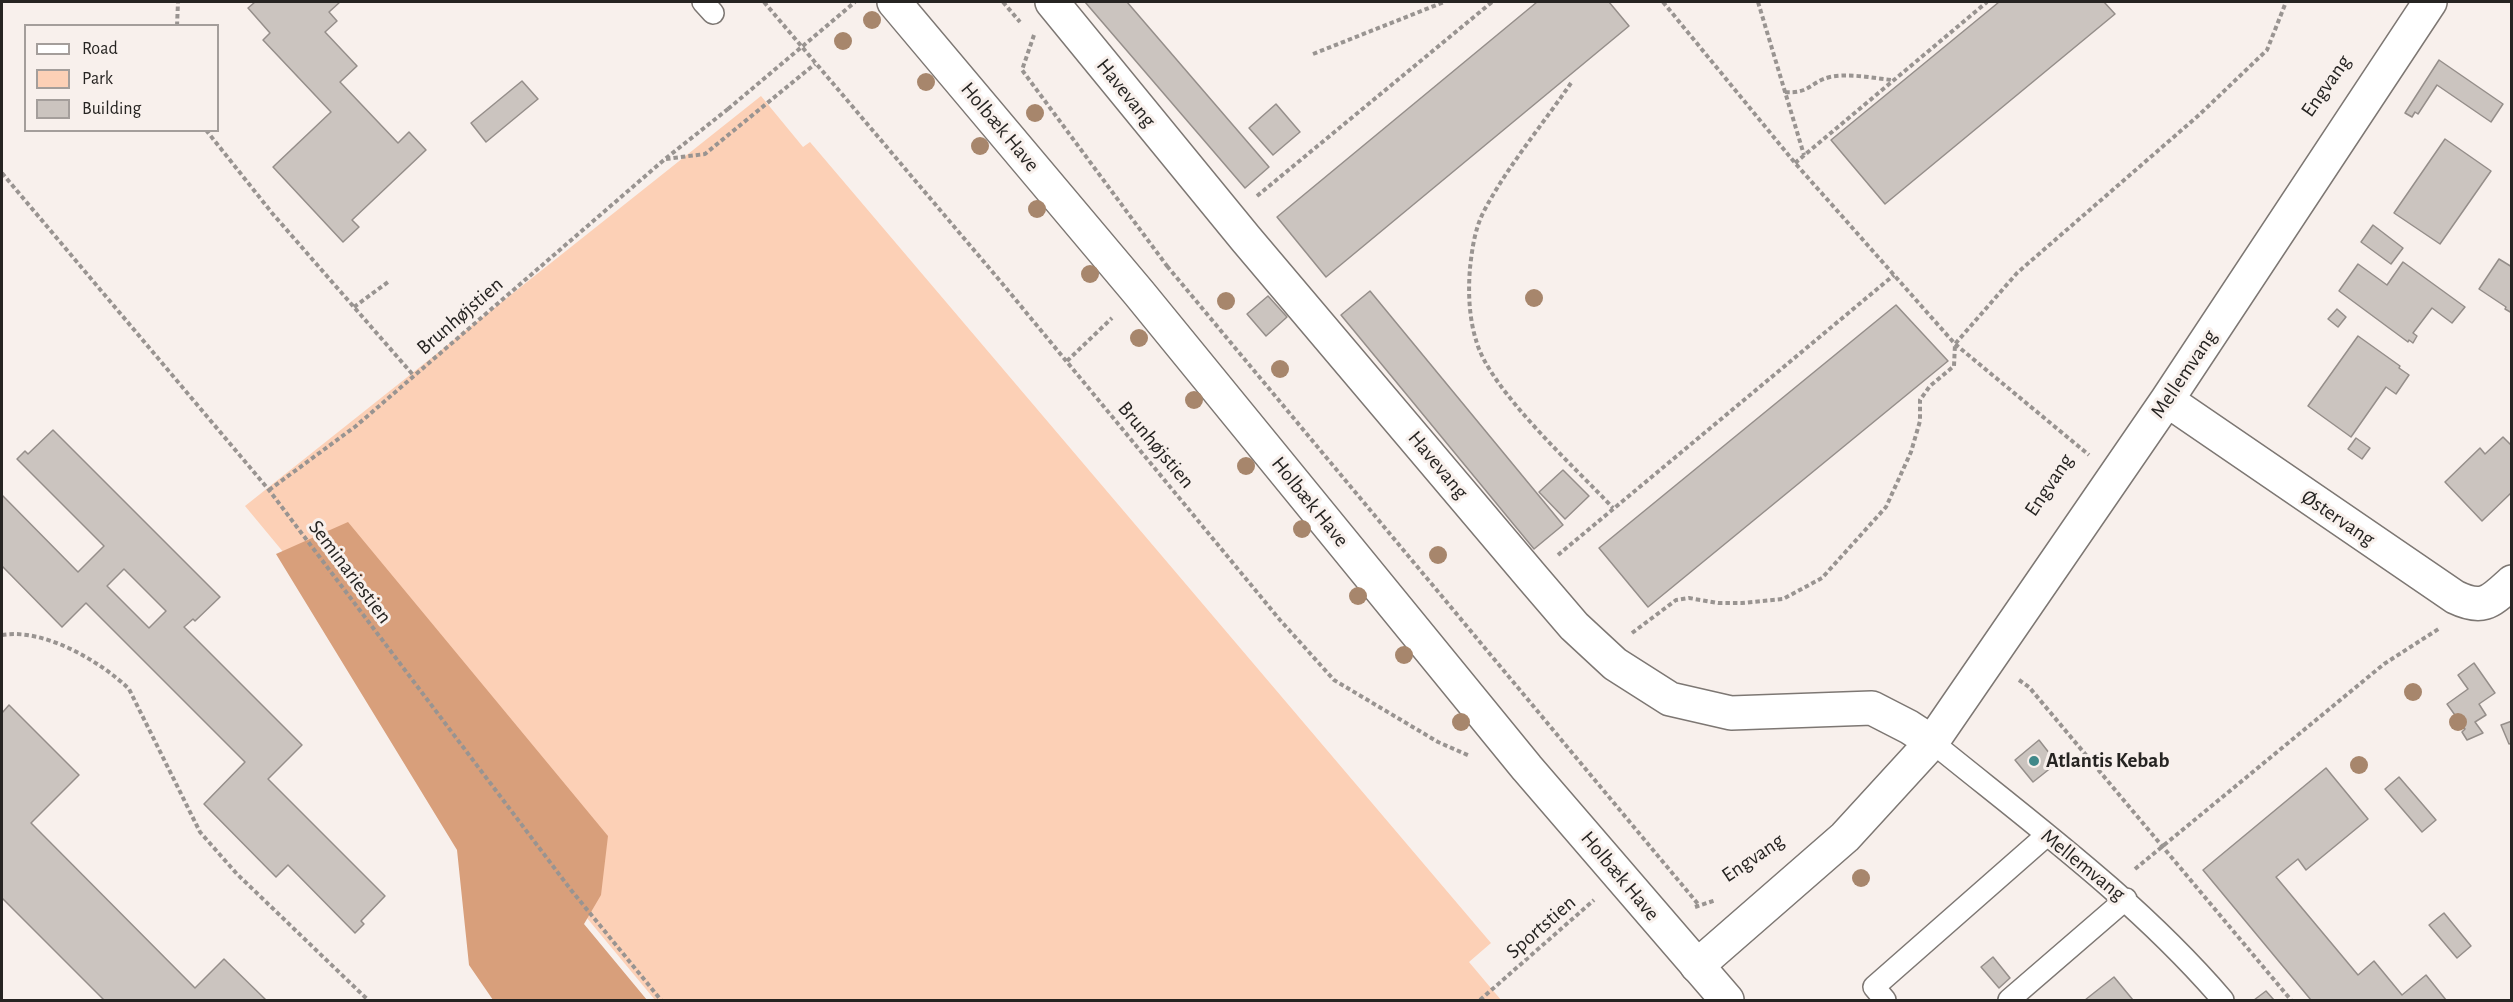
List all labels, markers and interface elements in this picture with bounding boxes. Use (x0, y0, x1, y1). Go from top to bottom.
legend (24, 24, 219, 132)
text: Road (82, 40, 118, 58)
street label: Engvang (2296, 50, 2356, 122)
street label: Havevang (1091, 54, 1161, 132)
text: Park (82, 70, 113, 88)
street label: Holbæk Have (955, 77, 1045, 177)
text: Building (82, 100, 141, 118)
street label: Brunhøjstien (412, 272, 508, 360)
street label: Mellemvang (2145, 325, 2223, 423)
street label: Brunhøjstien (1112, 396, 1200, 494)
street label: Havevang (1402, 426, 1474, 504)
street label: Engvang (2019, 449, 2079, 521)
street label: Holbæk Have (1266, 452, 1354, 552)
street label: Østervang (2296, 484, 2380, 552)
street label: Seminariestien (303, 515, 397, 629)
place label: Atlantis Kebab (2046, 748, 2169, 774)
marker: Atlantis Kebab (2027, 754, 2041, 768)
street label: Mellemvang (2036, 823, 2130, 907)
street label: Holbæk Have (1575, 826, 1665, 926)
street label: Engvang (1717, 828, 1789, 888)
street label: Sportstien (1501, 890, 1581, 964)

